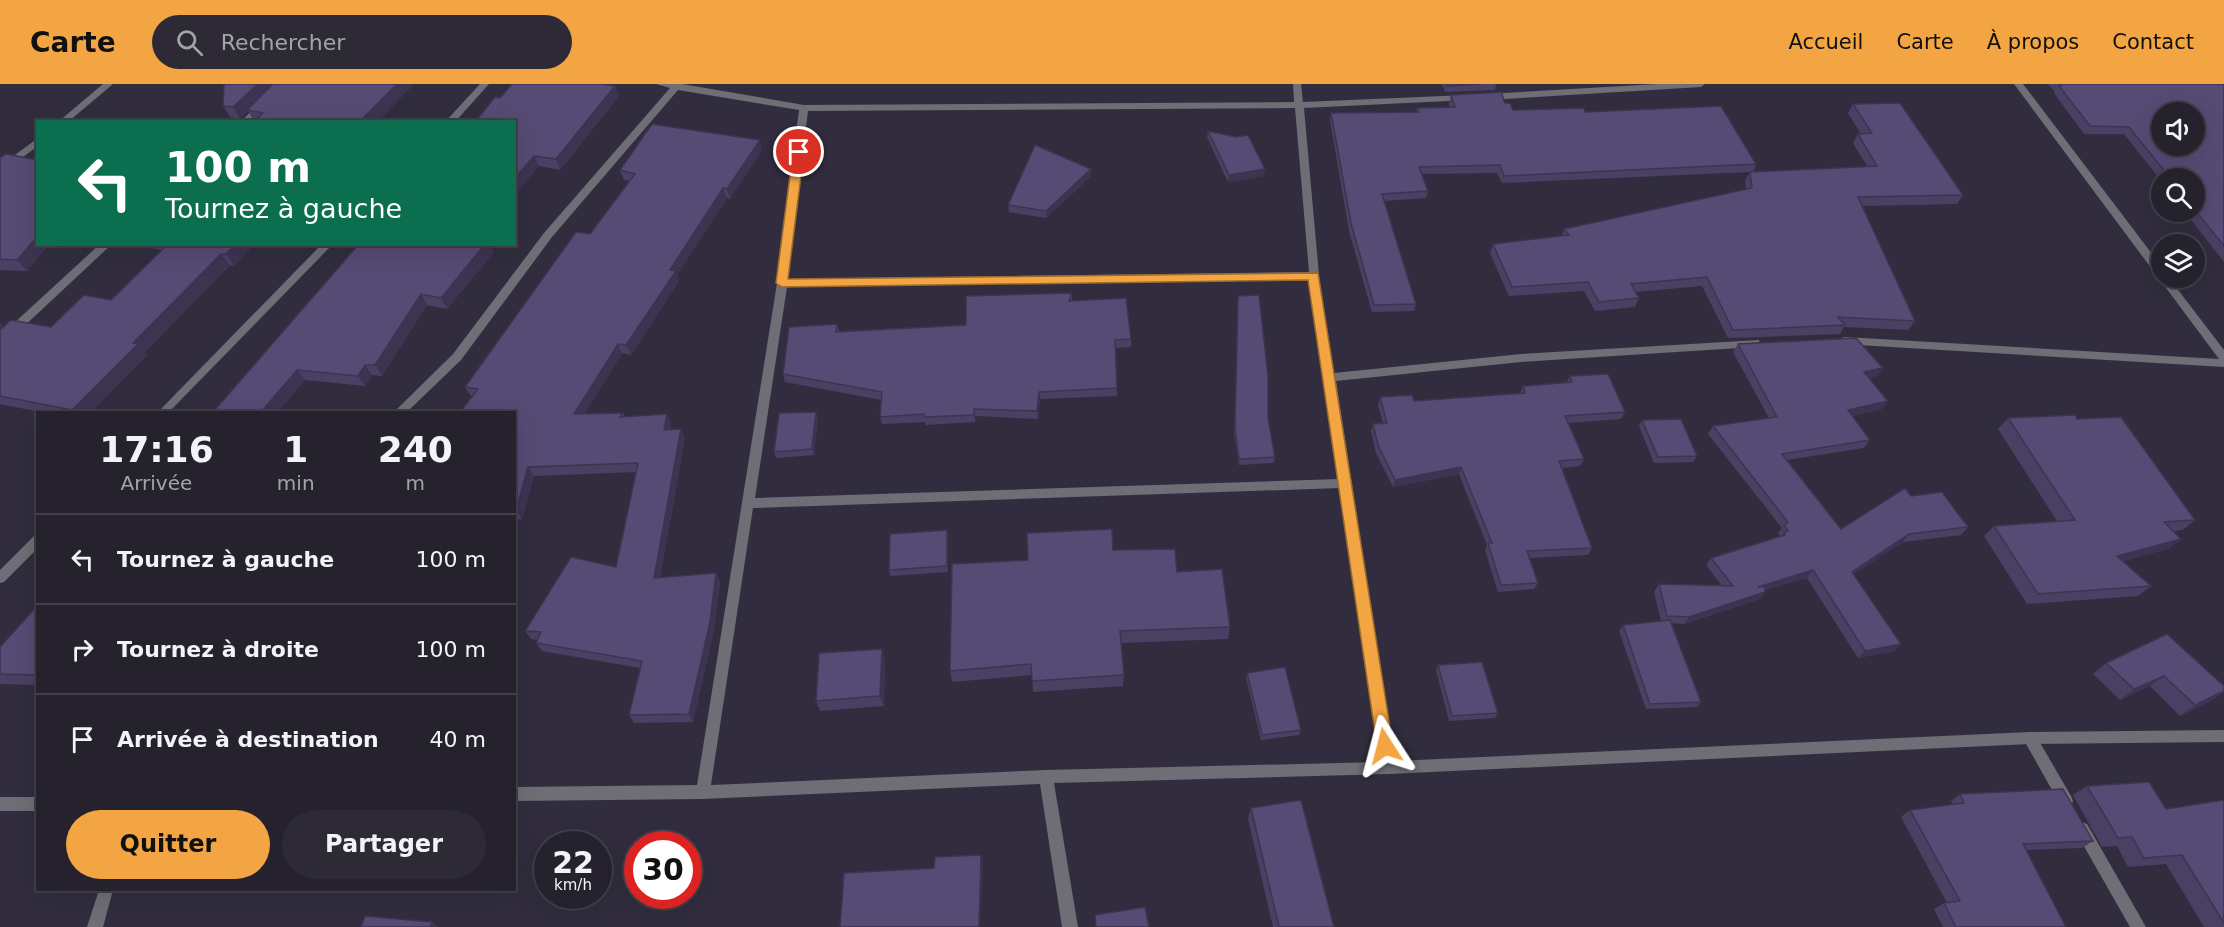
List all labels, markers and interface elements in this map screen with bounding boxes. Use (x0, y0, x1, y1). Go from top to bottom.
search box (152, 15, 572, 69)
text: Carte (30, 26, 116, 59)
icon: search (173, 26, 206, 59)
text: Rechercher (221, 30, 345, 55)
text: Accueil (1788, 30, 1863, 54)
text: Carte (1896, 30, 1954, 54)
text: À propos (1987, 30, 2079, 54)
text: Contact (2112, 30, 2194, 54)
map controls (2151, 102, 2205, 288)
button: sound (2151, 102, 2205, 156)
pin (773, 126, 824, 177)
icon: arrive (782, 135, 815, 168)
text: 100 m (165, 143, 311, 192)
icon: left (66, 144, 144, 222)
button: search (2151, 168, 2205, 222)
text: Tournez à gauche (165, 193, 402, 224)
button: layers (2151, 234, 2205, 288)
text: 17:16 (99, 429, 214, 470)
text: 1 (283, 429, 308, 470)
text: 240 (378, 429, 453, 470)
text: Arrivée (121, 471, 192, 495)
text: min (277, 471, 315, 495)
text: m (406, 471, 425, 495)
icon: left (66, 543, 99, 576)
text: Tournez à gauche (117, 547, 334, 572)
text: 100 m (416, 547, 486, 572)
icon: right (66, 633, 99, 666)
text: Tournez à droite (117, 637, 319, 662)
text: 100 m (416, 637, 486, 662)
position arrow (1353, 714, 1417, 778)
icon: arrive (66, 723, 99, 756)
text: Arrivée à destination (117, 727, 379, 752)
text: 40 m (430, 727, 486, 752)
button: Quitter (66, 810, 270, 879)
button: Partager (282, 810, 486, 879)
speed limit sign: 30 (624, 831, 702, 909)
text: 22 (552, 845, 594, 880)
text: km/h (554, 876, 592, 894)

